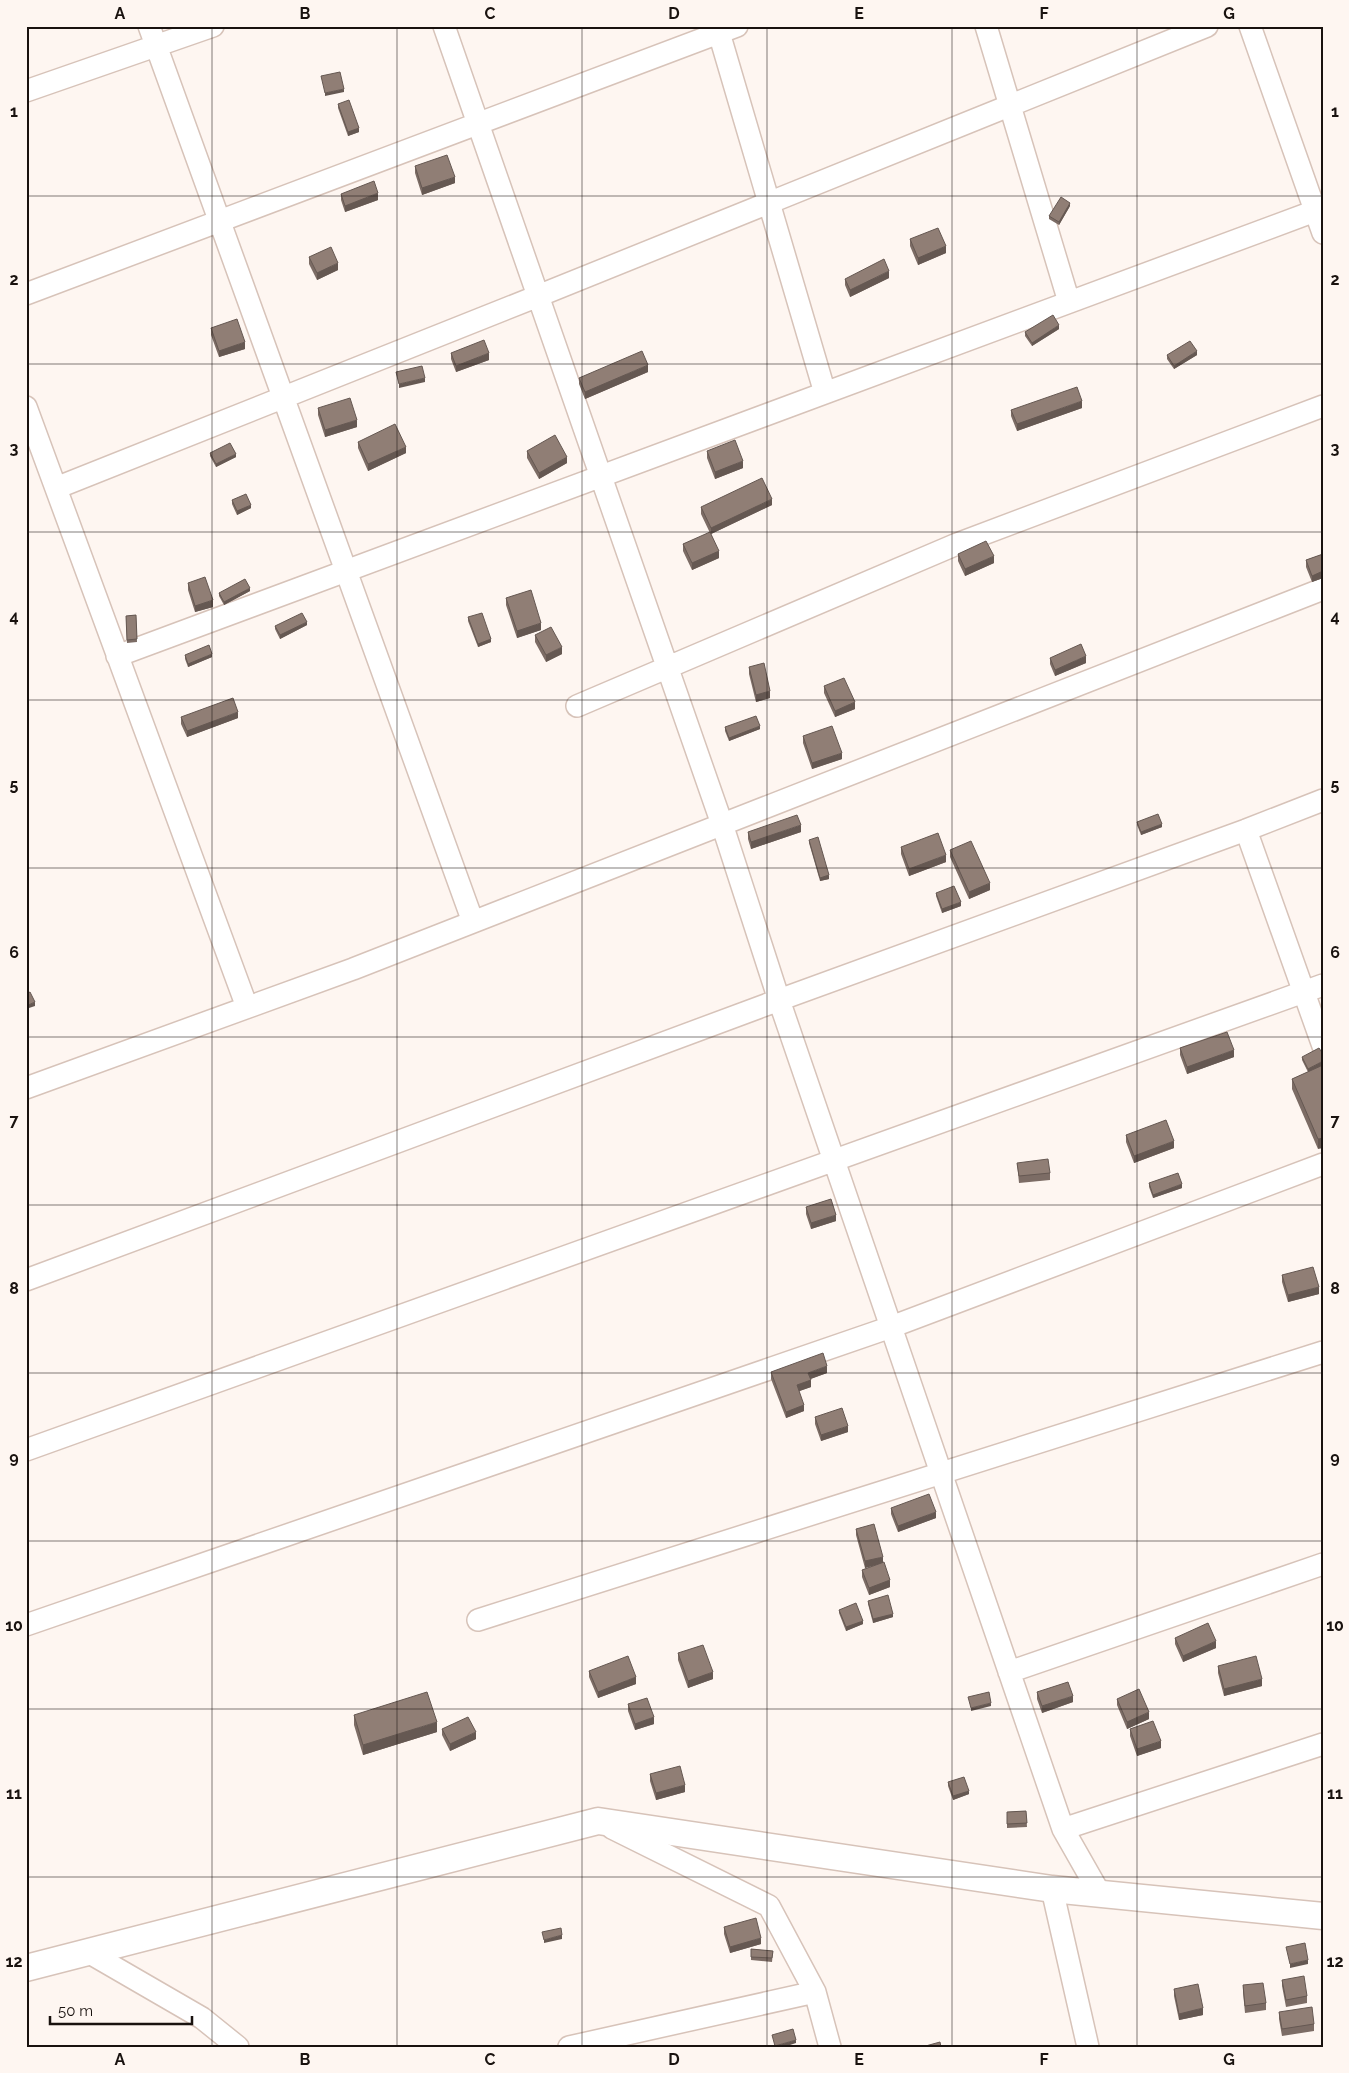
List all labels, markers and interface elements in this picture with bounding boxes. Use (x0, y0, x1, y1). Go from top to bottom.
text: A (115, 4, 126, 23)
text: B (300, 4, 311, 23)
text: C (485, 4, 496, 23)
text: D (668, 4, 680, 23)
text: E (854, 4, 864, 23)
text: F (1039, 4, 1049, 23)
text: G (1223, 4, 1235, 23)
text: 1 (10, 102, 18, 121)
text: 1 (1331, 102, 1339, 121)
text: 2 (9, 270, 19, 289)
text: 2 (1330, 270, 1340, 289)
text: 3 (10, 439, 19, 458)
text: 3 (1331, 439, 1340, 458)
text: 4 (9, 607, 19, 626)
text: 4 (1330, 607, 1340, 626)
text: 5 (10, 775, 19, 794)
text: 5 (1331, 775, 1340, 794)
text: 6 (9, 943, 19, 962)
text: 6 (1330, 943, 1340, 962)
text: 7 (10, 1111, 19, 1130)
text: 7 (1331, 1111, 1340, 1130)
text: 8 (9, 1279, 19, 1298)
text: 8 (1330, 1279, 1340, 1298)
text: 9 (9, 1448, 19, 1467)
text: 9 (1330, 1448, 1340, 1467)
text: 10 (5, 1616, 23, 1635)
text: 10 (1326, 1616, 1344, 1635)
text: 11 (6, 1784, 22, 1803)
text: 11 (1327, 1784, 1343, 1803)
text: 12 (6, 1952, 22, 1971)
text: 12 (1327, 1952, 1343, 1971)
scale bar (50, 1993, 192, 2025)
text: 50 m (58, 2002, 93, 2020)
text: A (115, 2050, 126, 2069)
text: B (300, 2050, 311, 2069)
text: C (485, 2050, 496, 2069)
text: D (668, 2050, 680, 2069)
text: E (854, 2050, 864, 2069)
text: F (1039, 2050, 1049, 2069)
text: G (1223, 2050, 1235, 2069)

